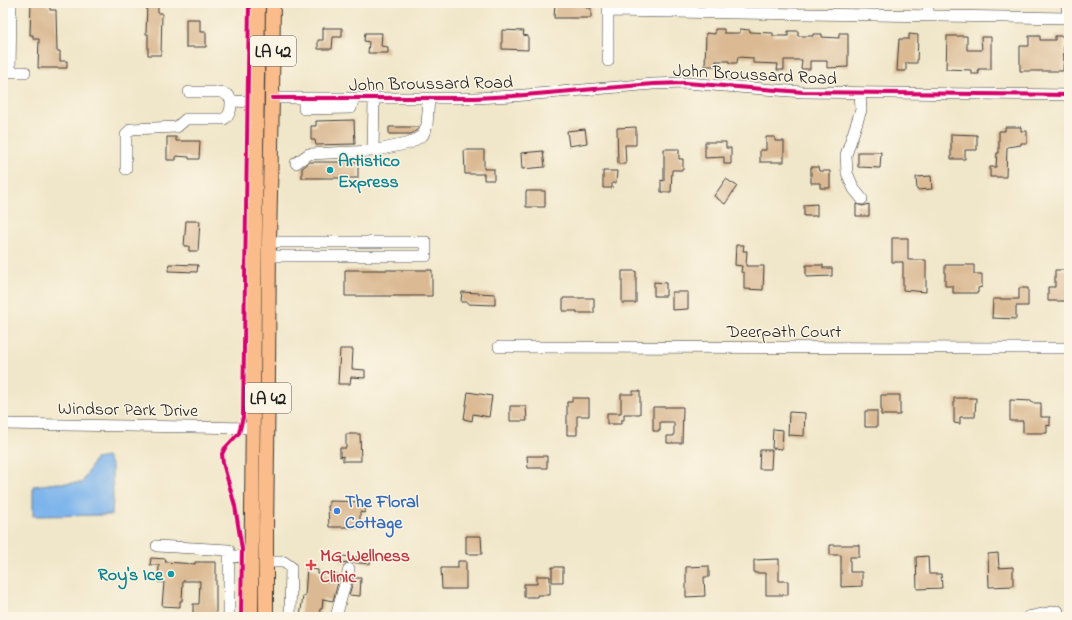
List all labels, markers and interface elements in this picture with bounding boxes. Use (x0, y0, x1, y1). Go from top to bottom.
road number: LA 42 (250, 36, 296, 66)
street label: John Broussard Road (672, 59, 838, 93)
street label: John Broussard Road (349, 71, 513, 99)
place label: Artistico Express (338, 149, 400, 196)
marker: Artistico Express (325, 165, 335, 175)
street label: Deerpath Court (726, 320, 841, 346)
road number: LA 42 (245, 383, 291, 413)
street label: Windsor Park Drive (58, 397, 199, 425)
place label: The Floral Cottage (345, 490, 419, 538)
marker: The Floral Cottage (332, 506, 342, 516)
place label: MG Wellness Clinic (320, 544, 410, 591)
marker: MG Wellness Clinic (305, 559, 317, 571)
place label: Roy's Ice (98, 563, 164, 590)
marker: Roy's Ice (166, 569, 176, 579)

